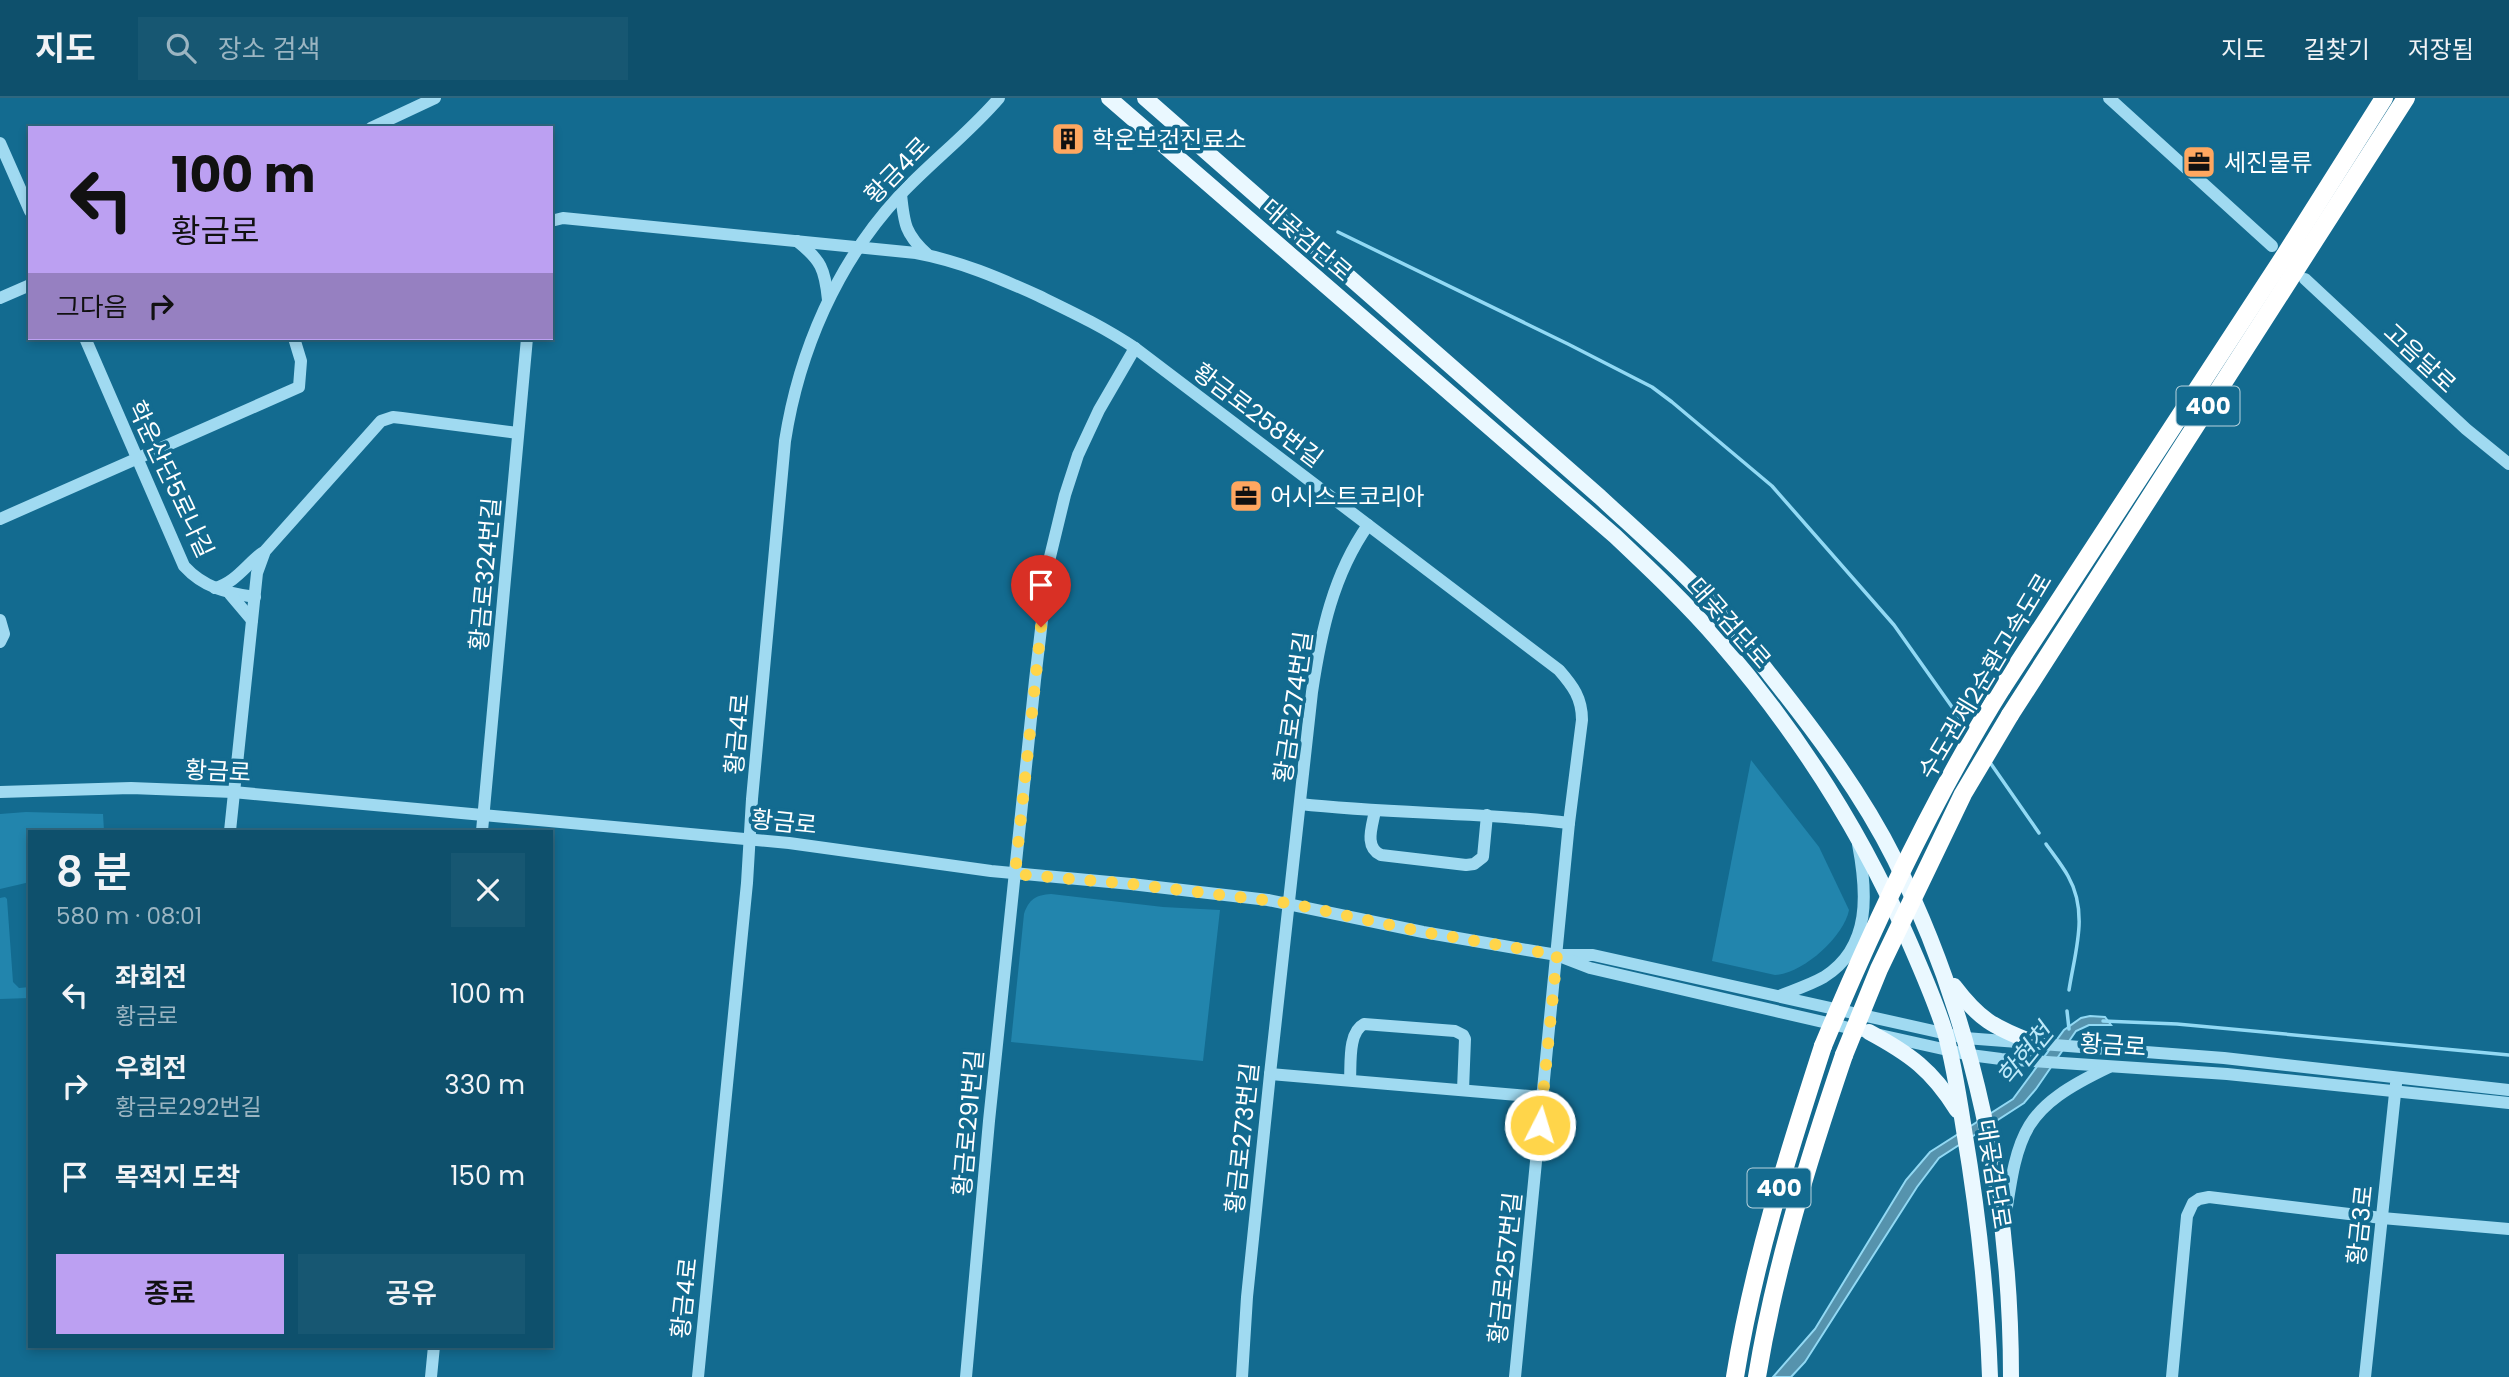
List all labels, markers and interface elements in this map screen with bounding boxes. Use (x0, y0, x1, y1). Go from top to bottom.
search box (138, 17, 628, 80)
text: 지도 (35, 25, 96, 72)
icon: search (162, 29, 200, 67)
text: 장소 검색 (218, 31, 320, 67)
text: 지도 (2221, 33, 2266, 66)
text: 길찾기 (2304, 33, 2370, 66)
text: 저장됨 (2408, 33, 2474, 66)
building icon: 학운보건진료소 (1049, 120, 1087, 158)
place label: 학운보건진료소 (1092, 123, 1247, 156)
street label: 황금4로 (857, 129, 937, 211)
text: 100 m (171, 141, 316, 209)
office icon: 세진물류 (2180, 143, 2218, 181)
place label: 세진물류 (2224, 146, 2312, 179)
icon: left (56, 154, 147, 245)
street label: 대곶검단로 (1255, 191, 1359, 289)
text: 황금로 (171, 208, 259, 253)
icon: right (142, 287, 180, 325)
text: 그다음 (56, 289, 128, 325)
street label: 고음달로 (2376, 316, 2464, 400)
street label: 황금로258번길 (1186, 355, 1330, 475)
road number: 400 (2176, 386, 2240, 426)
street label: 학운산단5로나길 (120, 395, 222, 563)
office icon: 어시스트코리아 (1227, 477, 1265, 515)
place label: 어시스트코리아 (1270, 480, 1425, 513)
street label: 황금로324번길 (462, 496, 508, 652)
pin (1011, 555, 1071, 627)
icon: arrive (1022, 566, 1060, 604)
street label: 수도권제2순환고속도로 (1910, 567, 2060, 785)
street label: 대곶검단로 (1681, 571, 1779, 675)
street label: 황금로274번길 (1266, 629, 1320, 785)
street label: 황금4로 (717, 692, 757, 776)
street label: 황금로 (184, 753, 252, 789)
street label: 황금로 (749, 802, 819, 842)
text: 8 분 (56, 843, 132, 902)
button: close (451, 853, 525, 927)
text: 580 m · 08:01 (56, 900, 202, 932)
text: 좌회전 (115, 959, 187, 995)
icon: left (56, 976, 94, 1014)
text: 100 m (450, 976, 525, 1012)
text: 황금로 (115, 1000, 178, 1032)
water label: 학현천 (1988, 1013, 2064, 1094)
street label: 황금로 (2079, 1026, 2147, 1064)
street label: 황금로291번길 (945, 1048, 991, 1198)
text: 우회전 (115, 1050, 187, 1086)
street label: 황금로273번길 (1218, 1061, 1266, 1215)
icon: right (56, 1067, 94, 1105)
text: 330 m (444, 1067, 525, 1103)
position arrow (1503, 1088, 1577, 1162)
text: 황금로292번길 (115, 1091, 262, 1123)
street label: 대곶검단로 (1969, 1117, 2019, 1231)
icon: arrive (56, 1158, 94, 1196)
text: 150 m (450, 1158, 525, 1194)
text: 목적지 도착 (115, 1159, 240, 1195)
road number: 400 (1748, 1168, 1810, 1208)
street label: 황금3로 (2339, 1183, 2381, 1267)
street label: 황금로257번길 (1481, 1190, 1529, 1346)
button: 종료 (56, 1254, 284, 1334)
button: 공유 (298, 1254, 525, 1334)
street label: 황금4로 (663, 1256, 705, 1340)

